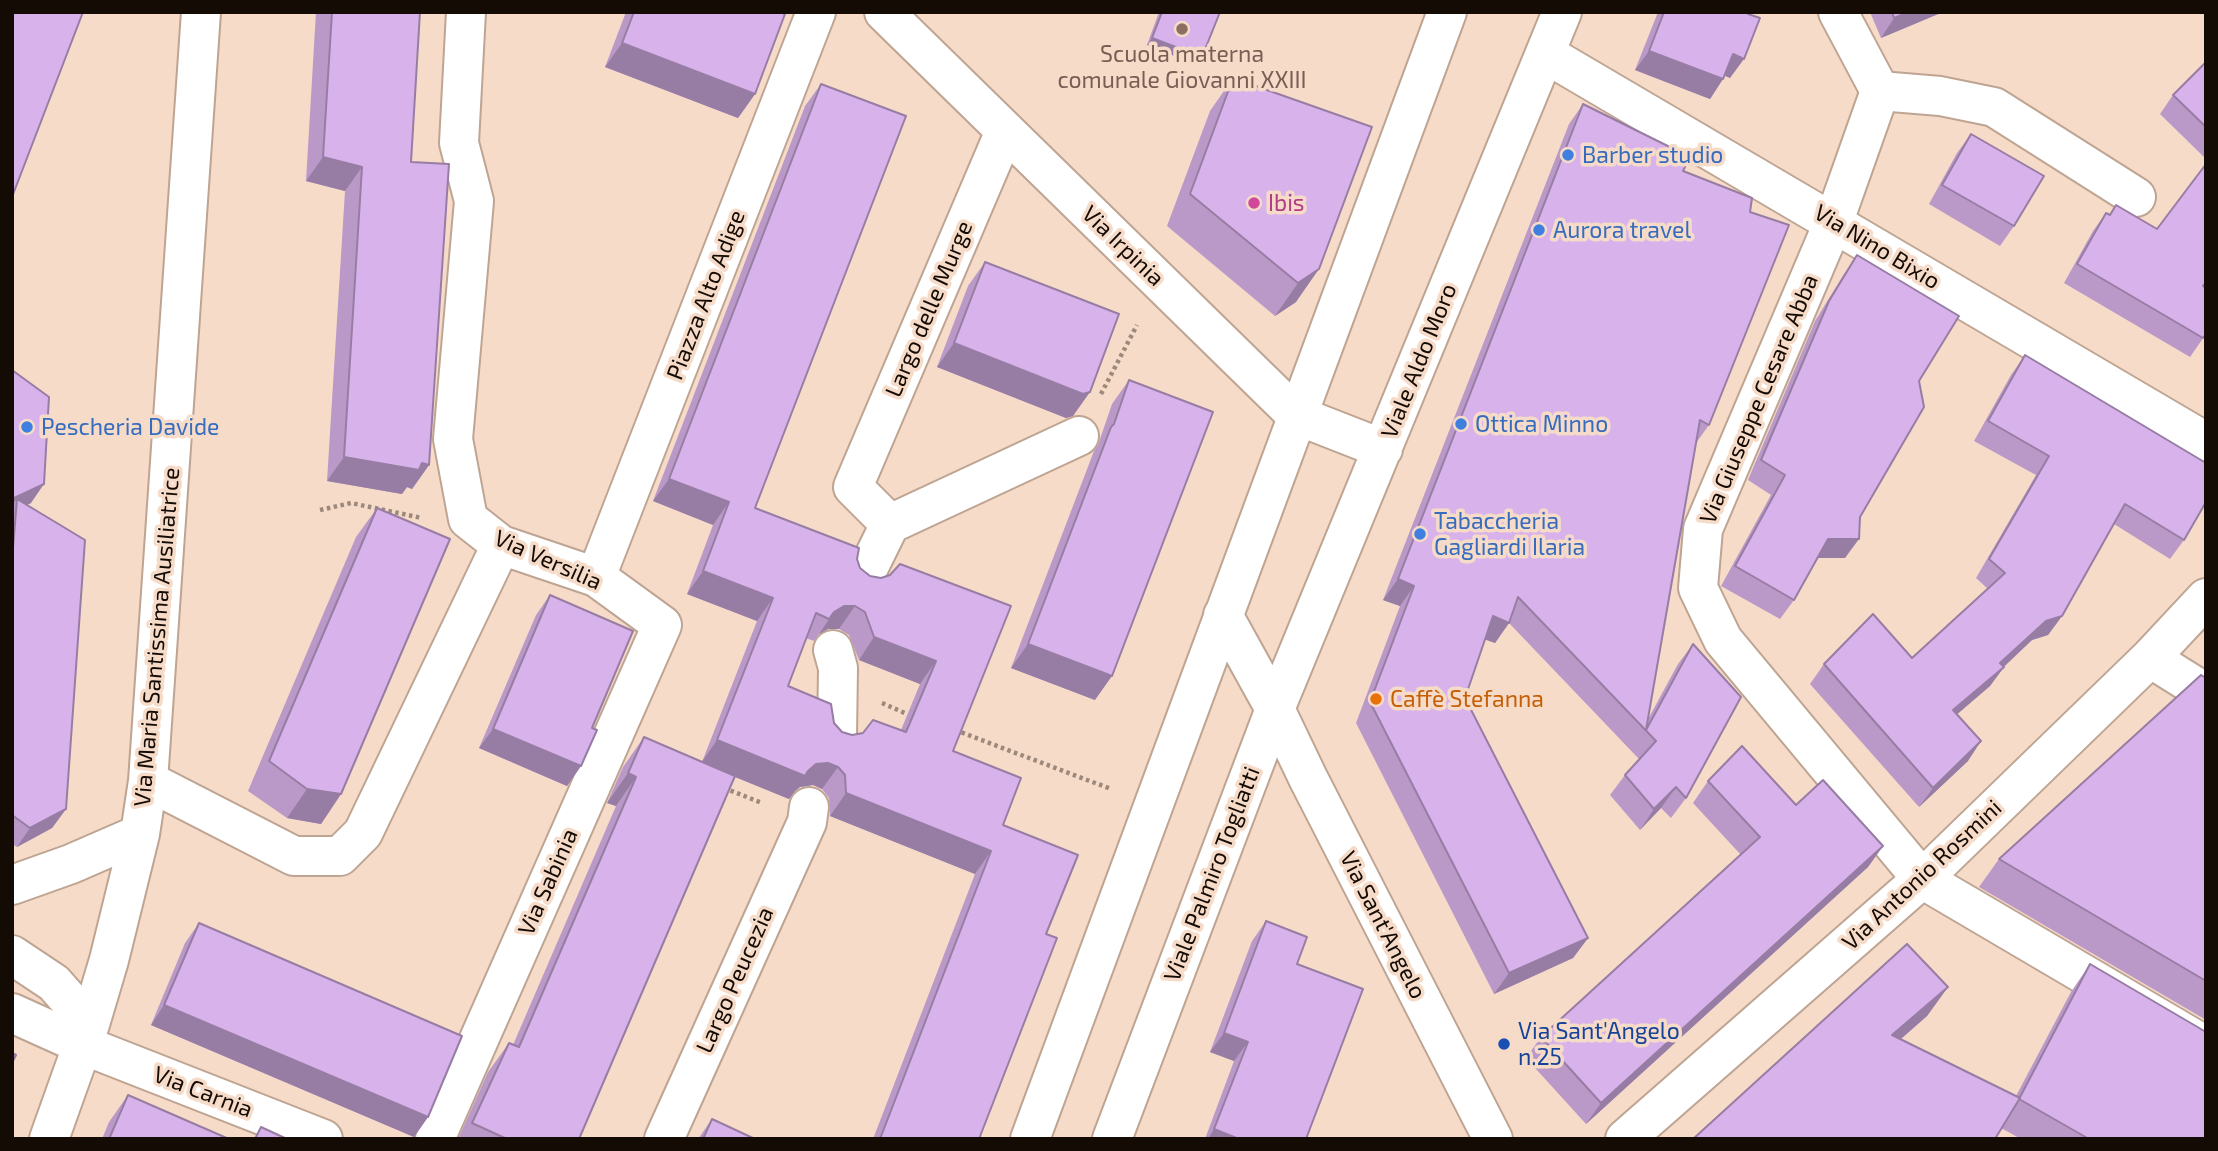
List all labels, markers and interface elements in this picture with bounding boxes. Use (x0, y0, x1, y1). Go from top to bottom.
marker: Scuola materna comunale Giovanni XXIII (1174, 21, 1190, 37)
place label: Scuola materna comunale Giovanni XXIII (1057, 40, 1307, 94)
place label: Barber studio (1582, 141, 1723, 169)
marker: Barber studio (1560, 147, 1576, 163)
place label: Ibis (1268, 189, 1305, 217)
marker: Ibis (1246, 195, 1262, 211)
street label: Via Nino Bixio (1809, 199, 1945, 295)
street label: Via Irpinia (1076, 200, 1170, 292)
street label: Piazza Alto Adige (661, 206, 751, 384)
place label: Aurora travel (1553, 216, 1691, 244)
street label: Largo delle Murge (879, 217, 979, 401)
marker: Aurora travel (1531, 222, 1547, 238)
street label: Via Giuseppe Cesare Abba (1694, 270, 1824, 528)
street label: Viale Aldo Moro (1375, 280, 1463, 442)
place label: Ottica Minno (1475, 410, 1608, 438)
place label: Pescheria Davide (41, 413, 219, 441)
marker: Ottica Minno (1453, 416, 1469, 432)
marker: Pescheria Davide (19, 419, 35, 435)
street label: Via Maria Santissima Ausiliatrice (128, 466, 186, 808)
place label: Tabaccheria Gagliardi Ilaria (1434, 507, 1585, 561)
street label: Via Versilia (490, 524, 606, 596)
marker: Tabaccheria Gagliardi Ilaria (1412, 526, 1428, 542)
place label: Caffè Stefanna (1390, 685, 1544, 713)
marker: Caffè Stefanna (1368, 691, 1384, 707)
street label: Viale Palmiro Togliatti (1158, 763, 1266, 985)
street label: Via Antonio Rosmini (1837, 794, 2007, 956)
street label: Via Sabinia (512, 825, 584, 939)
street label: Via Sant'Angelo (1334, 847, 1432, 1003)
street label: Largo Peucezia (690, 903, 780, 1057)
place label: Via Sant'Angelo n.25 (1518, 1017, 1680, 1071)
marker: Via Sant'Angelo n.25 (1496, 1036, 1512, 1052)
street label: Via Carnia (149, 1060, 257, 1124)

